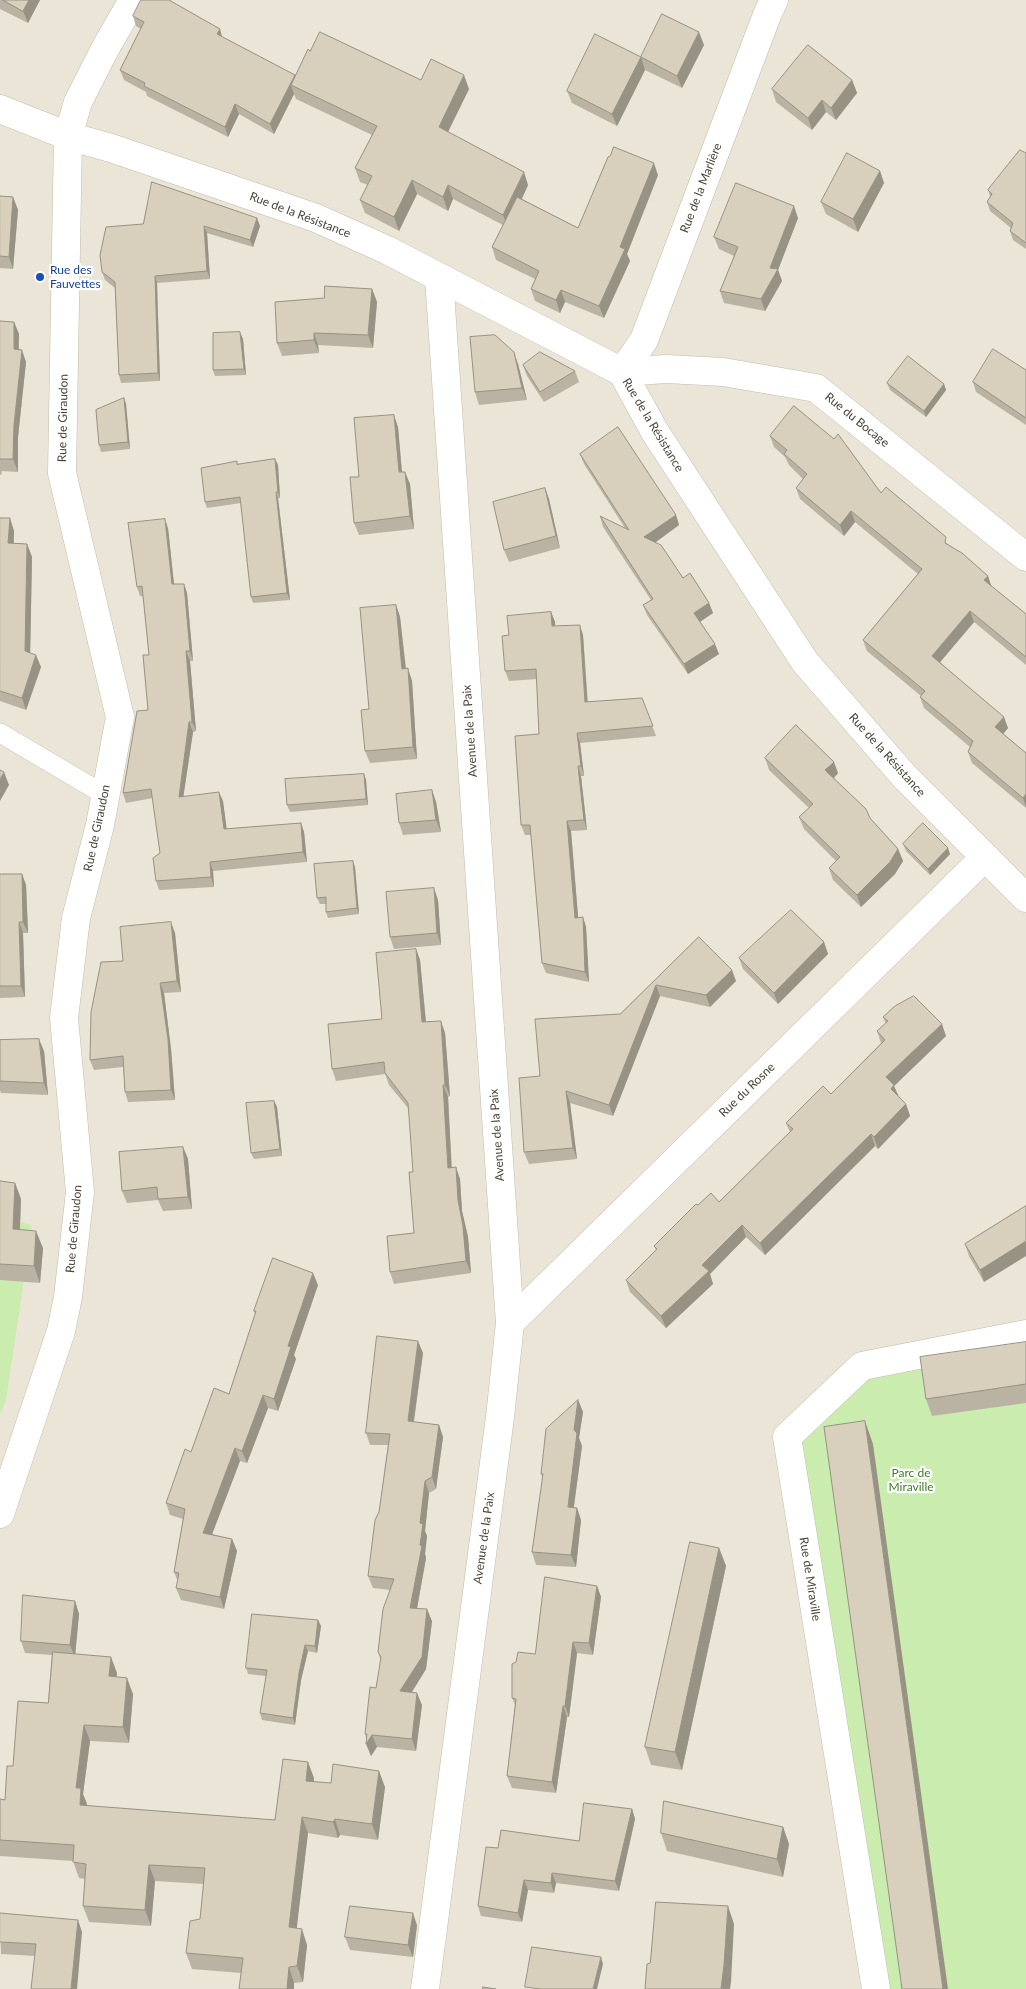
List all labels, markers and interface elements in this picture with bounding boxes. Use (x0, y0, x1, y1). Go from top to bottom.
street label: Rue de la Marlière (677, 141, 725, 235)
street label: Rue de la Résistance (247, 189, 353, 241)
place label: Rue des Fauvettes (50, 263, 101, 291)
marker: Rue des Fauvettes (34, 271, 46, 283)
street label: Rue de Giraudon (55, 374, 71, 462)
street label: Rue de la Résistance (619, 375, 687, 475)
street label: Rue du Bocage (822, 390, 892, 450)
street label: Avenue de la Paix (460, 684, 480, 778)
street label: Rue de la Résistance (846, 710, 928, 800)
street label: Rue de Giraudon (81, 783, 113, 873)
street label: Rue du Rosne (716, 1060, 778, 1120)
street label: Avenue de la Paix (487, 1088, 507, 1182)
street label: Rue de Giraudon (63, 1184, 85, 1274)
park label: Parc de Miraville (888, 1466, 934, 1494)
street label: Avenue de la Paix (470, 1491, 498, 1585)
street label: Rue de Miraville (796, 1536, 824, 1622)

